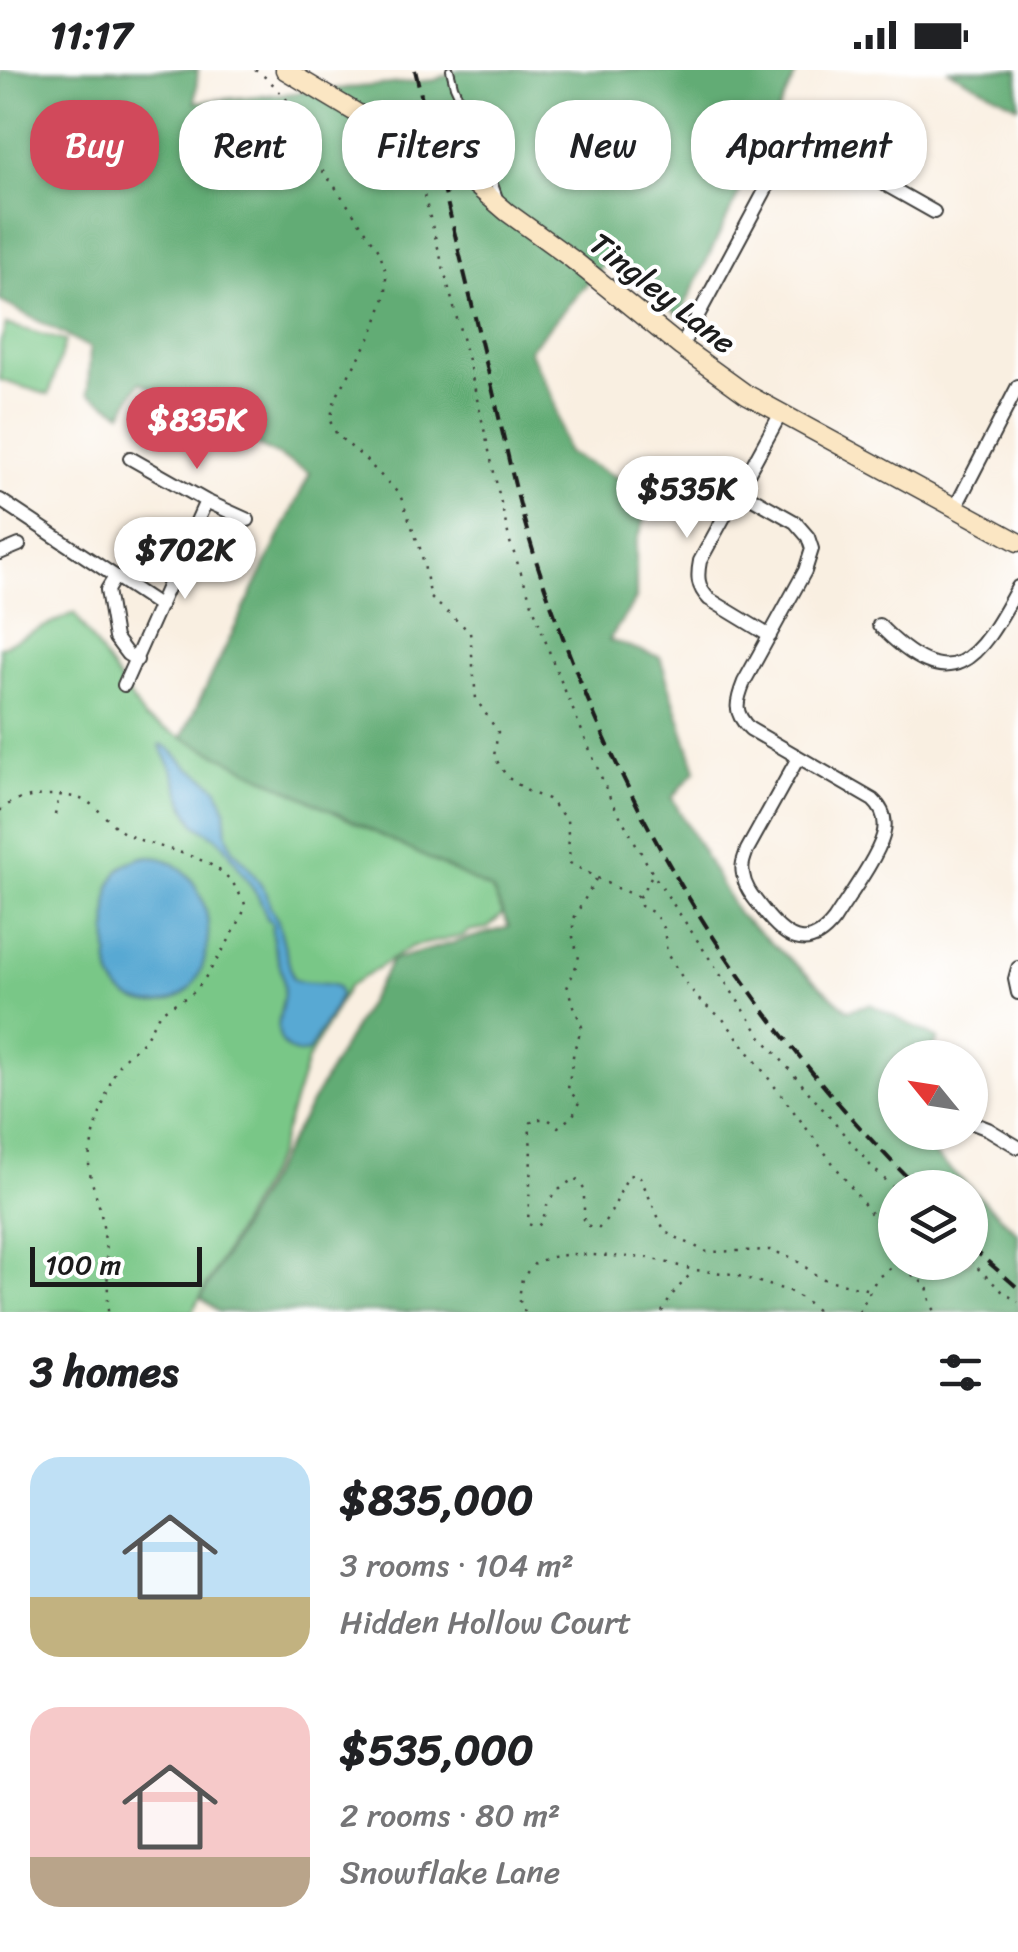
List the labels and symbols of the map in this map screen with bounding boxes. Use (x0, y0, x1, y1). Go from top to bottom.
street label: Tingley Lane (576, 217, 749, 370)
pin: $835K (127, 387, 267, 472)
pin: $535K (617, 456, 757, 541)
pin: $702K (115, 517, 255, 602)
north arrow (878, 1040, 988, 1150)
scale bar (30, 1242, 202, 1286)

